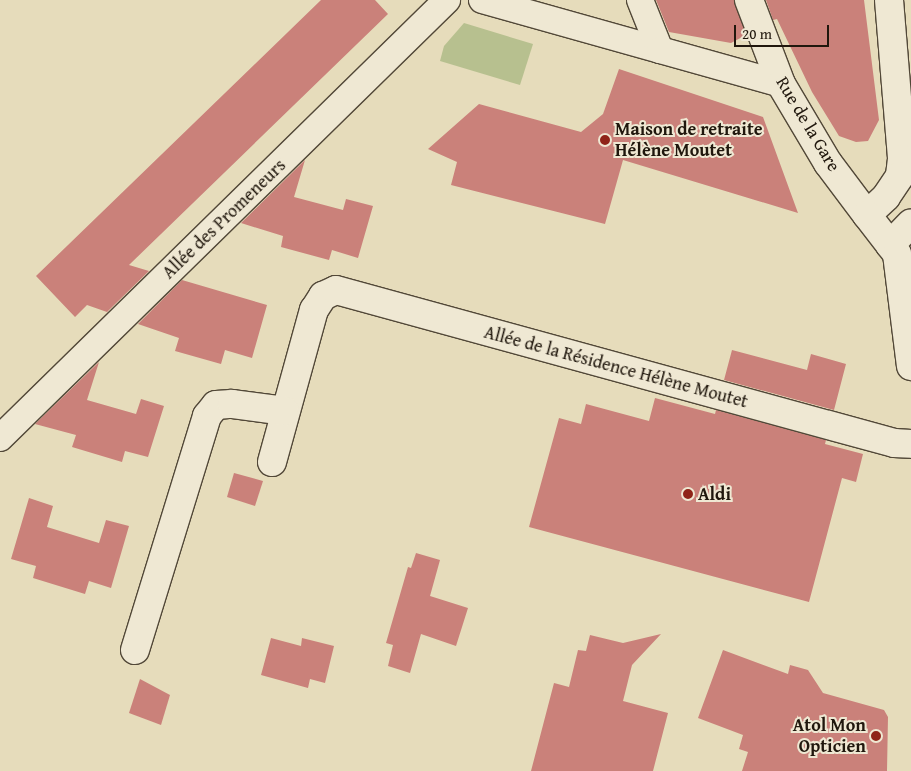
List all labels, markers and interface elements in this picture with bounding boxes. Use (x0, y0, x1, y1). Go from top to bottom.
scale bar (736, 15, 831, 47)
text: 20 m (742, 23, 772, 44)
street label: Rue de la Gare (771, 73, 845, 175)
place label: Maison de retraite Hélène Moutet (615, 119, 763, 162)
marker: Maison de retraite Hélène Moutet (599, 134, 611, 146)
street label: Allée des Promeneurs (158, 155, 290, 283)
street label: Allée de la Résidence Hélène Moutet (482, 321, 750, 413)
place label: Aldi (698, 483, 731, 505)
marker: Aldi (682, 488, 694, 500)
place label: Atol Mon Opticien (793, 715, 866, 758)
marker: Atol Mon Opticien (870, 730, 882, 742)

